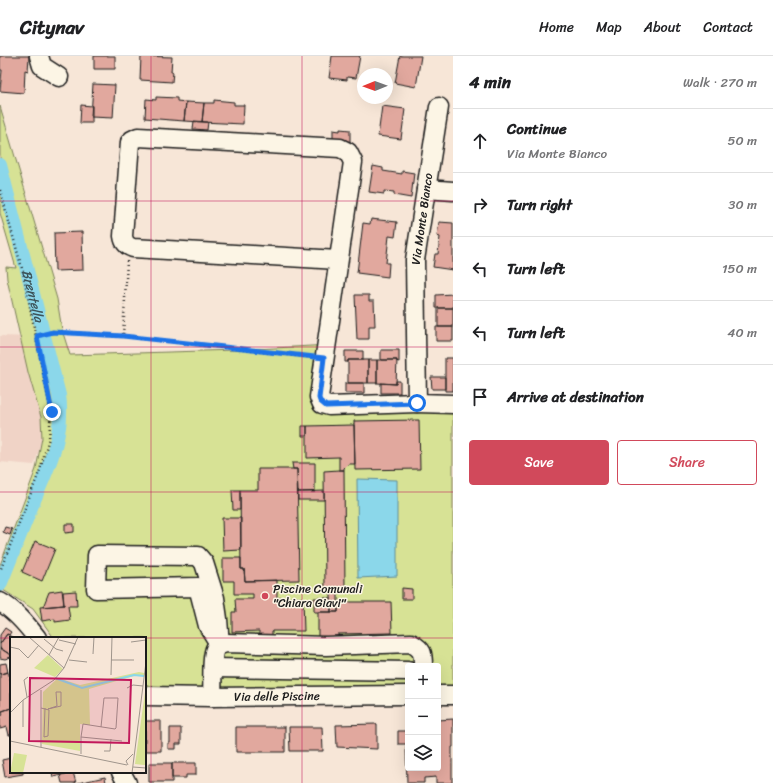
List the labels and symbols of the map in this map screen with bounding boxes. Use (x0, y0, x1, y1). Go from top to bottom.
north arrow (357, 68, 393, 104)
street label: Via Monte Bianco (405, 172, 439, 266)
water label: Brentella (16, 267, 52, 326)
route start (408, 394, 426, 412)
route end (43, 403, 61, 421)
place label: Piscine Comunali "Chiara Giavi" (273, 578, 363, 614)
marker: Piscine Comunali "Chiara Giavi" (260, 591, 270, 601)
inset map (10, 637, 146, 773)
street label: Via delle Piscine (234, 685, 320, 708)

